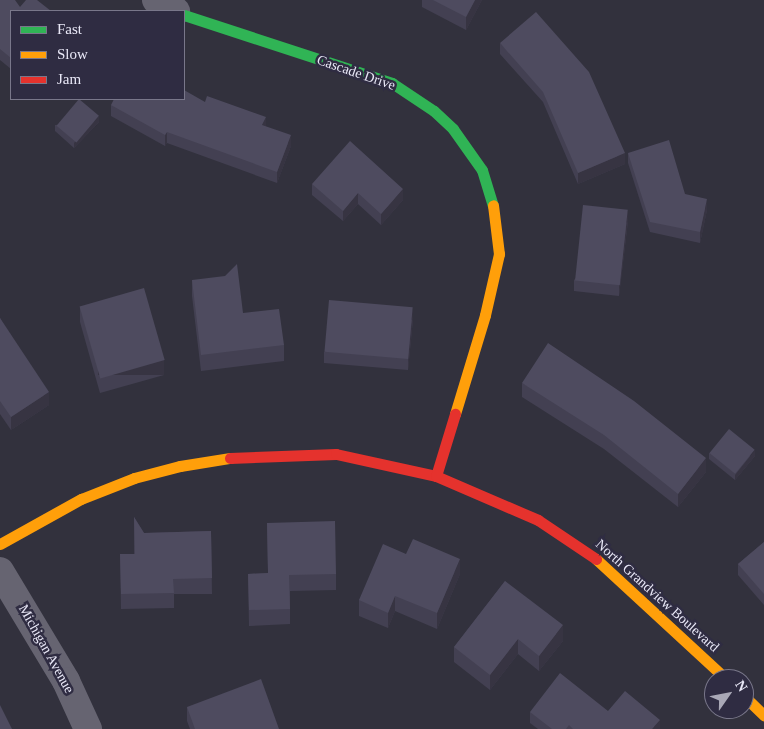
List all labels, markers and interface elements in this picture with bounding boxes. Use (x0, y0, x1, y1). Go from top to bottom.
legend (10, 10, 185, 100)
text: Fast (57, 21, 82, 37)
text: Slow (57, 46, 88, 62)
street label: Cascade Drive (314, 52, 398, 94)
text: Jam (57, 71, 81, 87)
street label: North Grandview Boulevard (592, 536, 722, 656)
street label: Michigan Avenue (14, 601, 78, 697)
north arrow (704, 669, 754, 719)
text: N (732, 678, 750, 694)

